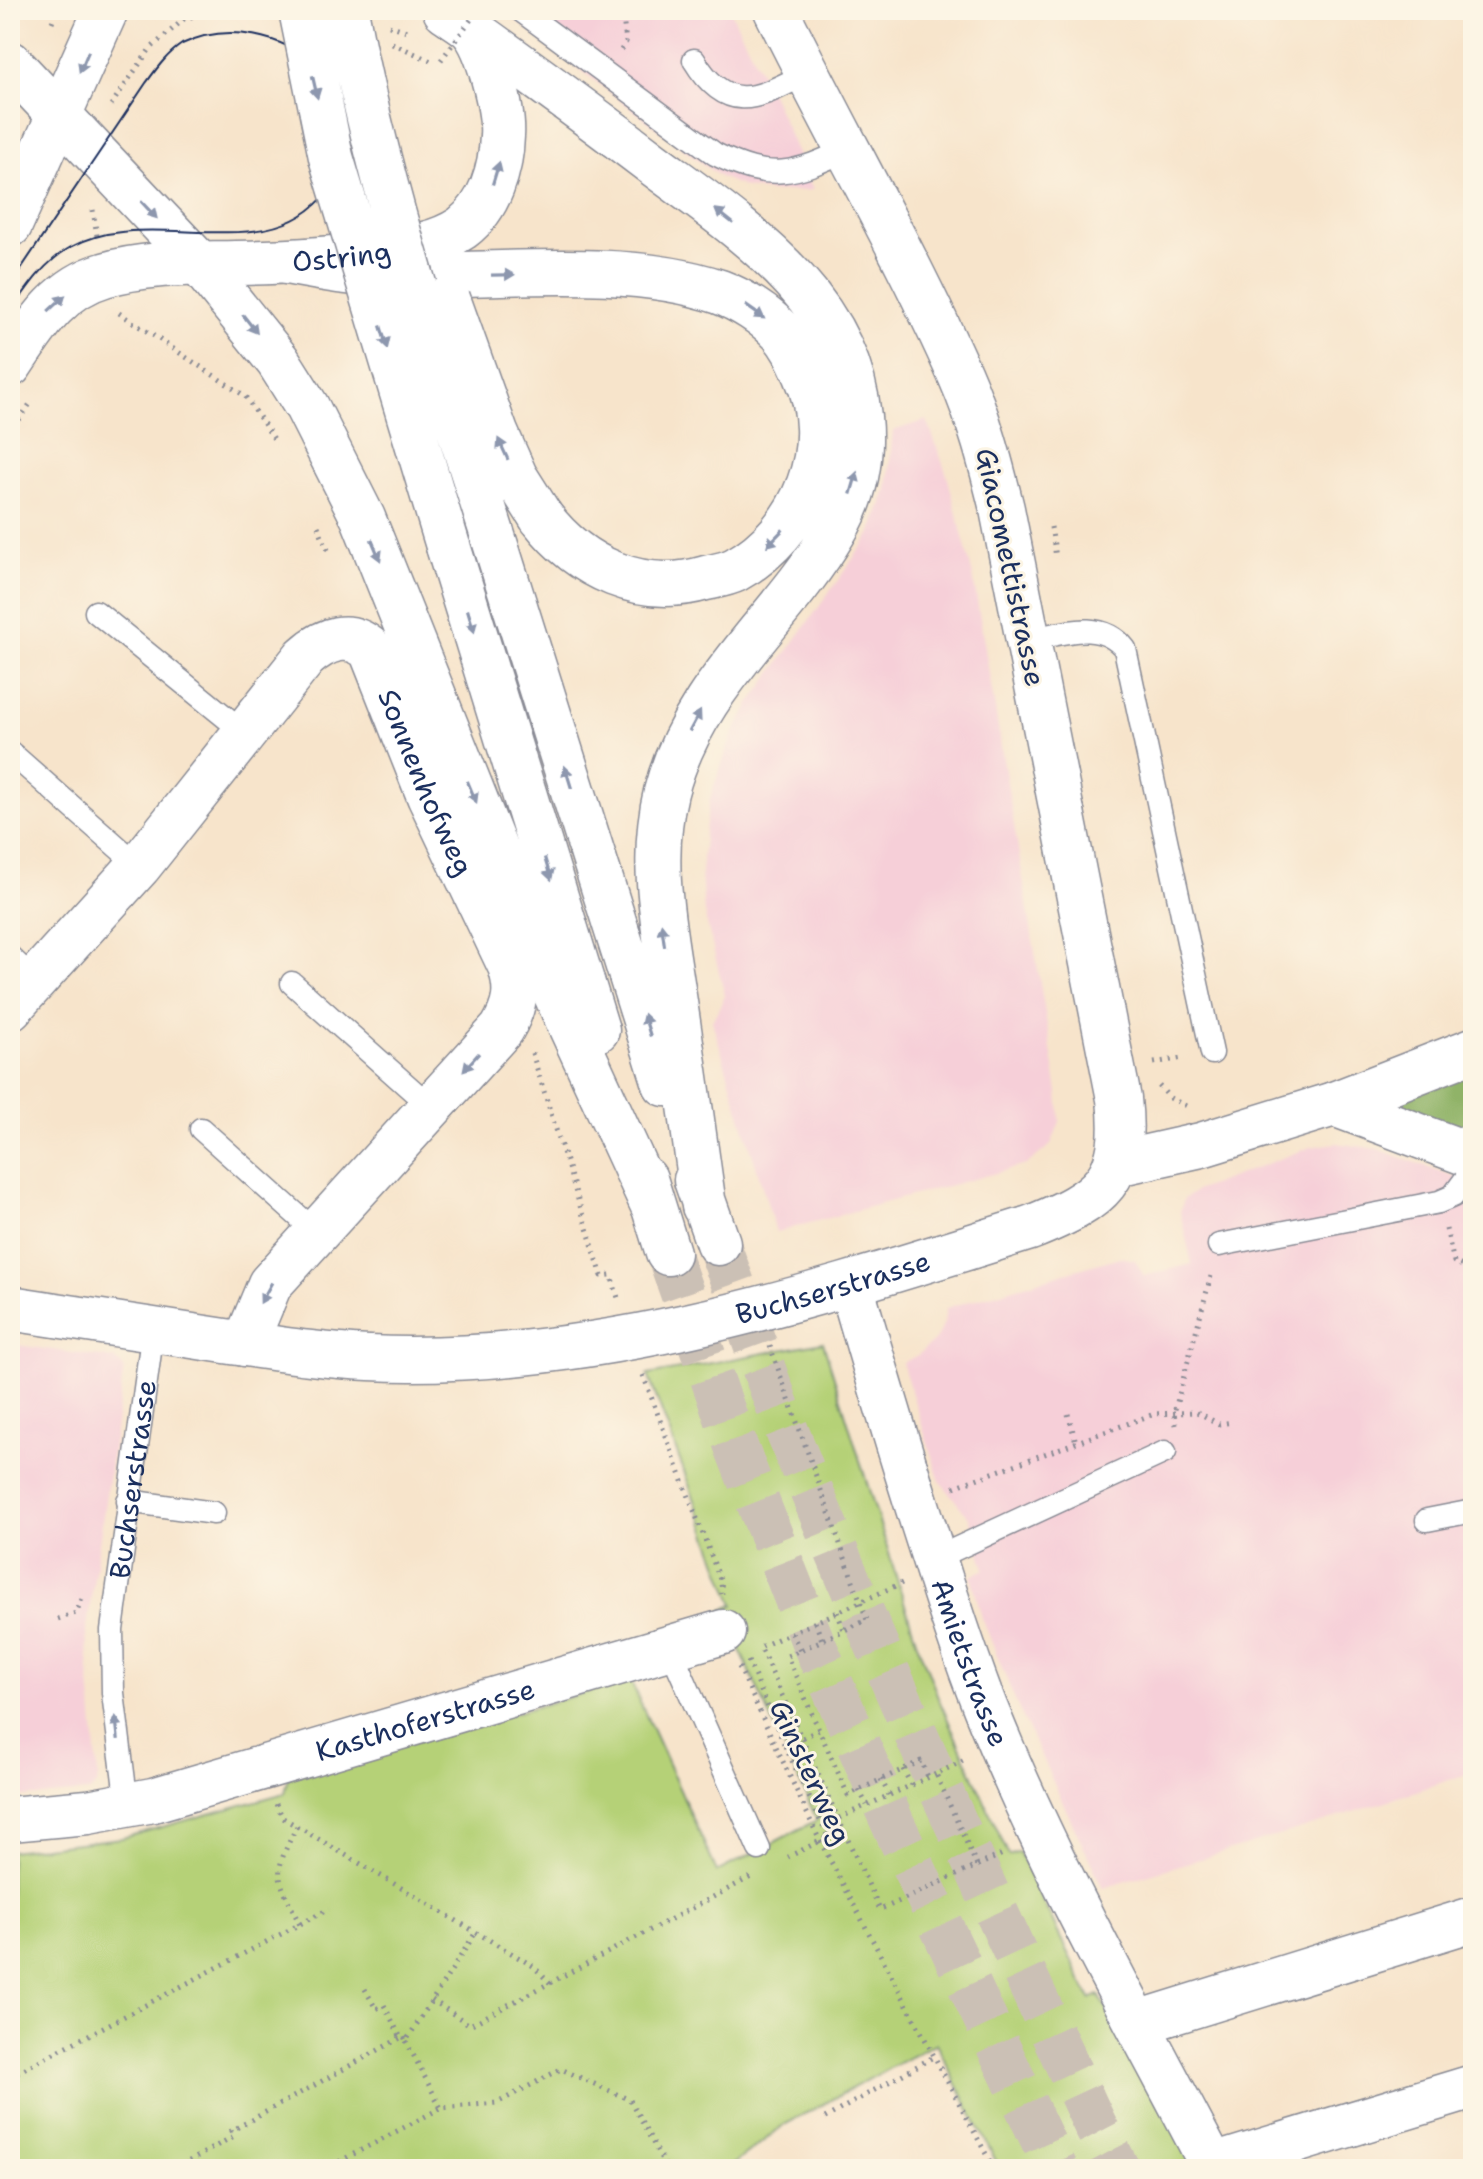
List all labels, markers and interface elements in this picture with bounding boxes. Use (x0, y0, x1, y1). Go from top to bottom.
one-way arrow (77, 51, 91, 74)
one-way arrow (309, 74, 322, 99)
one-way arrow (490, 161, 503, 185)
one-way arrow (139, 200, 158, 219)
one-way arrow (714, 209, 734, 225)
street label: Ostring (291, 232, 393, 280)
one-way arrow (491, 268, 516, 281)
one-way arrow (47, 294, 66, 313)
one-way arrow (745, 304, 766, 319)
one-way arrow (241, 314, 257, 334)
one-way arrow (378, 326, 391, 350)
one-way arrow (496, 438, 510, 461)
street label: Giacomettistrasse (967, 444, 1055, 690)
one-way arrow (848, 471, 861, 495)
one-way arrow (766, 528, 784, 547)
one-way arrow (370, 538, 383, 562)
one-way arrow (465, 609, 478, 633)
street label: Sonnenhofweg (369, 683, 483, 882)
one-way arrow (688, 710, 702, 732)
one-way arrow (562, 765, 574, 789)
one-way arrow (466, 780, 479, 804)
one-way arrow (542, 858, 555, 882)
one-way arrow (656, 922, 669, 947)
one-way arrow (640, 1013, 652, 1037)
one-way arrow (463, 1053, 481, 1072)
street label: Buchserstrasse (732, 1241, 935, 1333)
one-way arrow (260, 1282, 273, 1305)
street label: Buchserstrasse (100, 1377, 165, 1581)
street label: Amietstrasse (923, 1574, 1018, 1752)
street label: Kasthoferstrasse (311, 1670, 539, 1770)
street label: Ginsterweg (761, 1694, 861, 1850)
one-way arrow (111, 1715, 124, 1740)

